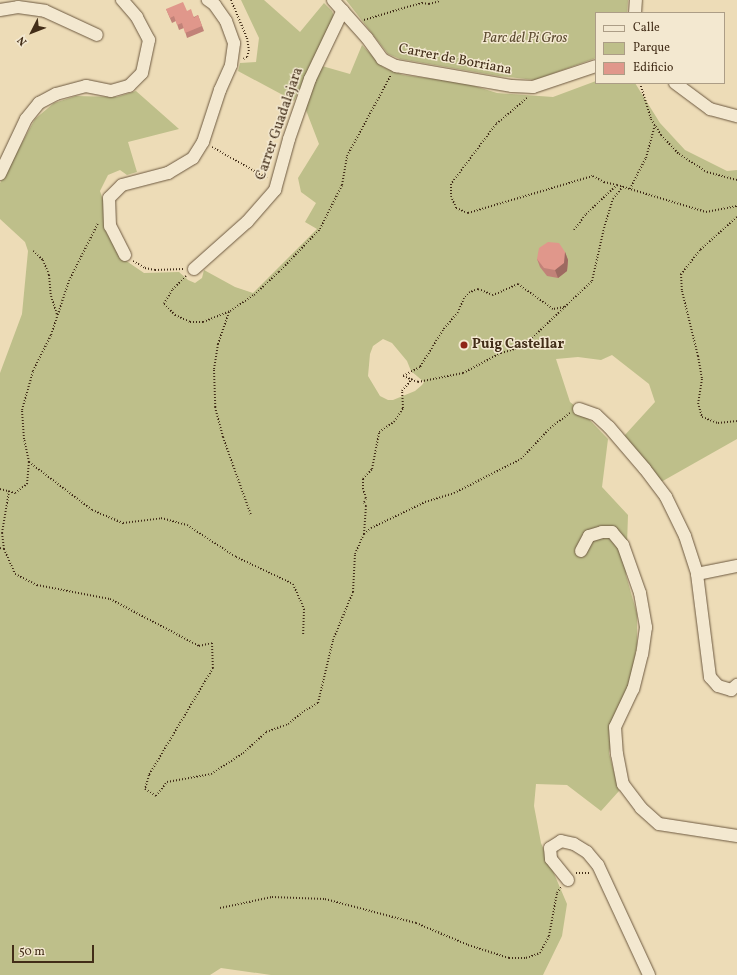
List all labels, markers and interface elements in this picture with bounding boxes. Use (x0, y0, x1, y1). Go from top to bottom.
north arrow (12, 12, 52, 52)
legend (595, 12, 725, 84)
text: Calle (633, 20, 660, 36)
park label: Parc del Pi Gros (483, 31, 567, 47)
text: N (14, 32, 31, 48)
text: Parque (633, 40, 670, 56)
street label: Carrer de Borriana (397, 41, 513, 79)
text: Edificio (633, 60, 673, 76)
street label: Carrer Guadalajara (253, 65, 307, 183)
place label: Puig Castellar (472, 337, 564, 353)
marker: Puig Castellar (459, 340, 469, 350)
scale bar (14, 937, 96, 963)
text: 50 m (19, 944, 45, 960)

